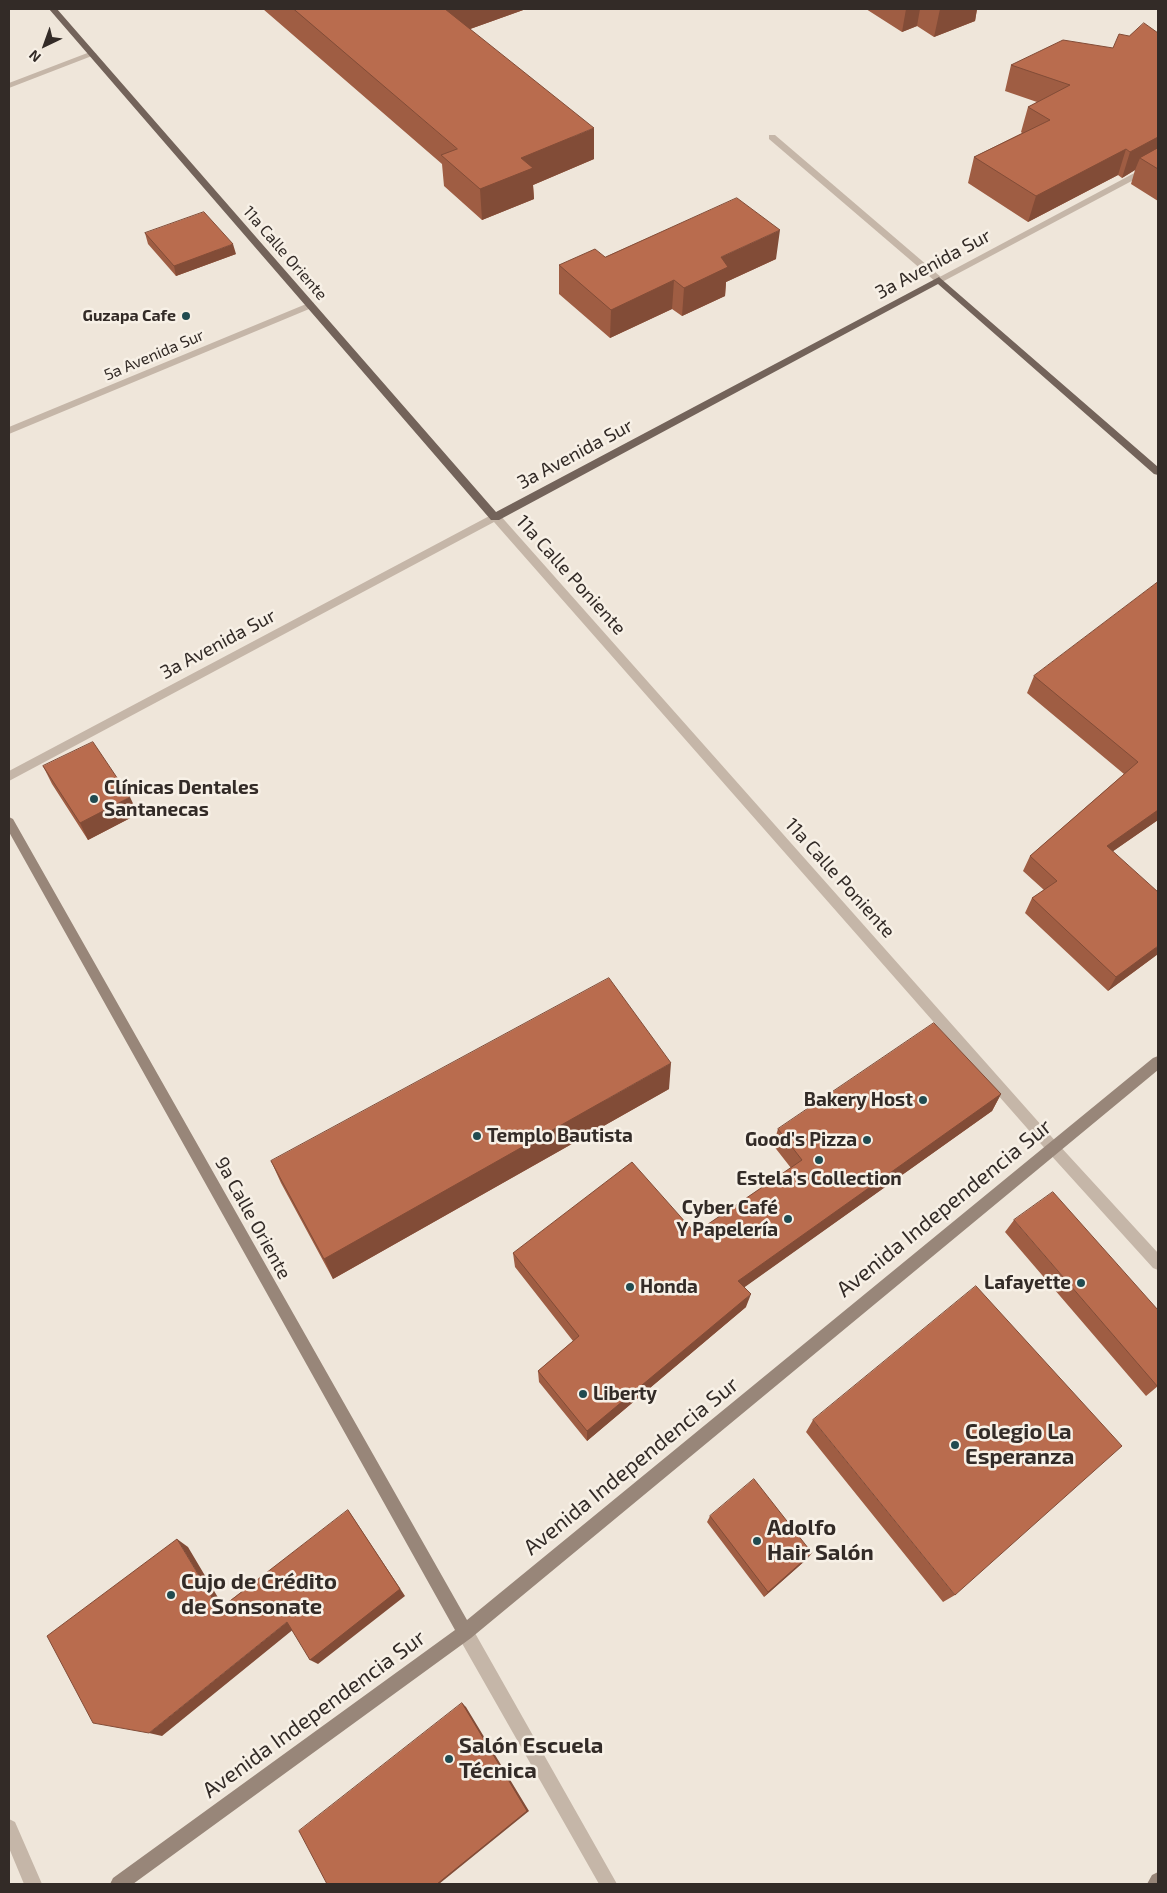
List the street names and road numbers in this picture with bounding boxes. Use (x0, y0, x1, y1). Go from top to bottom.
street label: 11a Calle Oriente (239, 202, 331, 304)
street label: 3a Avenida Sur (871, 224, 995, 304)
street label: 5a Avenida Sur (101, 325, 207, 385)
street label: 3a Avenida Sur (513, 414, 637, 494)
street label: 11a Calle Poniente (511, 510, 631, 640)
street label: 3a Avenida Sur (156, 604, 280, 684)
street label: 11a Calle Poniente (780, 813, 900, 943)
street label: Avenida Independencia Sur (831, 1113, 1057, 1303)
street label: 9a Calle Oriente (210, 1153, 296, 1283)
street label: Avenida Independencia Sur (518, 1371, 744, 1561)
street label: Avenida Independencia Sur (197, 1624, 431, 1804)

